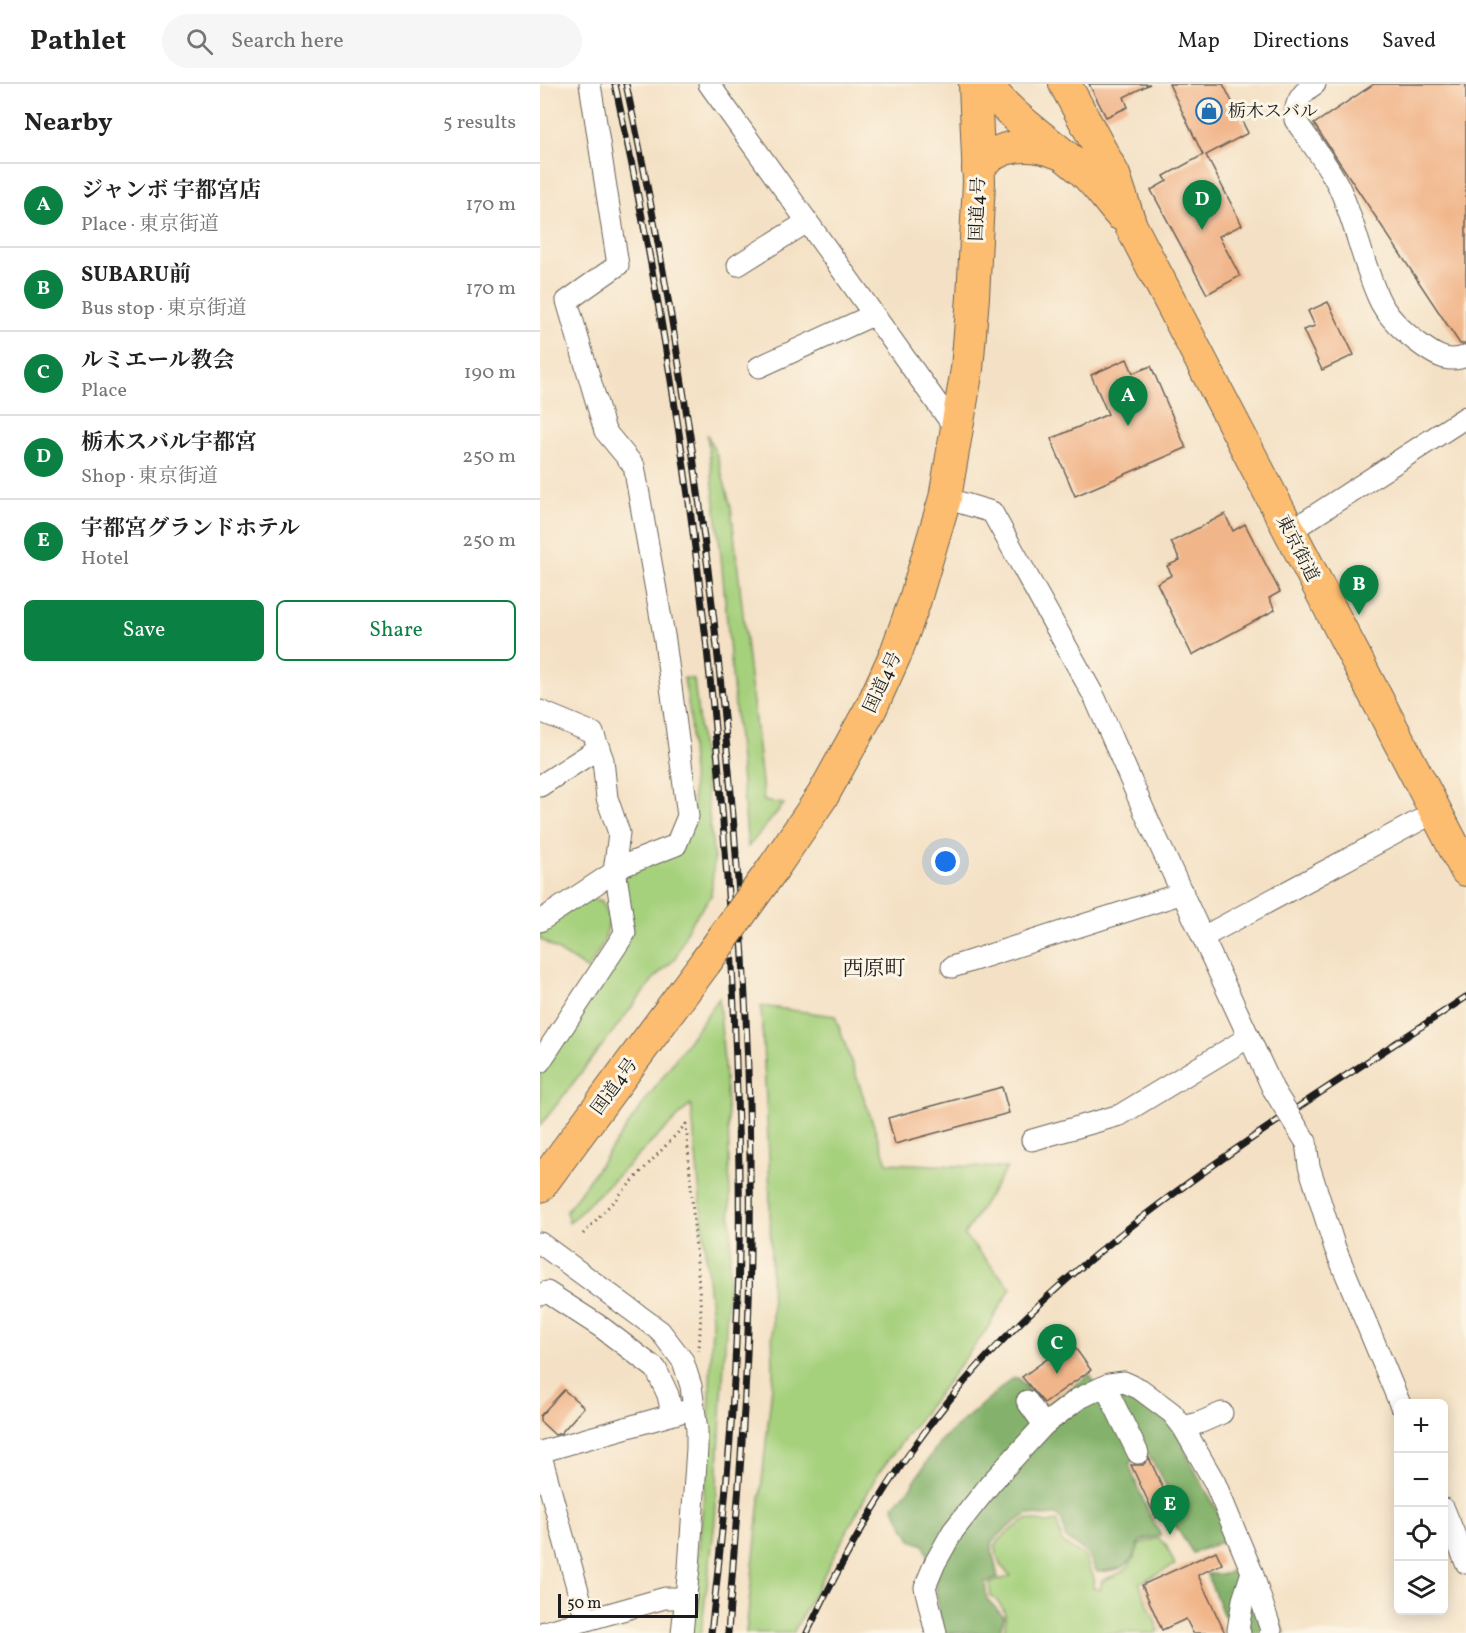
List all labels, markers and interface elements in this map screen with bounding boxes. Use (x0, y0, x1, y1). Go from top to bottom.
search box (162, 14, 582, 68)
text: Pathlet (30, 22, 126, 61)
icon: search (183, 25, 216, 58)
text: Search here (231, 26, 344, 57)
text: Map (1178, 27, 1220, 56)
text: Directions (1253, 27, 1349, 56)
text: Saved (1382, 27, 1436, 56)
shop icon: 栃木スバル (1194, 96, 1224, 126)
place label: 栃木スバル (1228, 100, 1318, 125)
text: Nearby (24, 105, 113, 141)
text: 5 results (443, 109, 516, 137)
text: ジャンボ 宇都宮店 (81, 176, 261, 207)
street label: 国道4号 (965, 176, 992, 242)
pin: D (1182, 180, 1222, 230)
text: A (36, 191, 51, 219)
text: 170 m (466, 191, 516, 219)
text: Place · 東京街道 (81, 211, 219, 239)
text: SUBARU前 (81, 260, 191, 291)
text: B (37, 275, 50, 303)
text: 170 m (466, 275, 516, 303)
text: Bus stop · 東京街道 (81, 295, 247, 323)
text: ルミエール教会 (81, 346, 235, 377)
text: C (37, 359, 50, 387)
text: 190 m (464, 359, 516, 387)
pin: A (1108, 376, 1148, 426)
text: Place (81, 377, 127, 405)
text: 栃木スバル宇都宮 (81, 428, 257, 459)
text: D (36, 443, 51, 471)
text: 250 m (462, 443, 516, 471)
text: Shop · 東京街道 (81, 463, 218, 491)
street label: 東京街道 (1269, 511, 1324, 586)
text: 宇都宮グランドホテル (81, 514, 300, 545)
text: E (37, 527, 50, 555)
text: 250 m (462, 527, 516, 555)
text: Hotel (81, 545, 129, 573)
pin: B (1340, 566, 1378, 615)
button: Save (24, 600, 264, 661)
button: Share (276, 600, 516, 661)
street label: 国道4号 (858, 648, 908, 717)
your location (931, 847, 960, 876)
district label: 西原町 (843, 955, 906, 984)
street label: 国道4号 (586, 1053, 644, 1120)
pin: C (1038, 1324, 1076, 1374)
map controls (1394, 1399, 1448, 1615)
button: + (1394, 1399, 1448, 1453)
button: − (1394, 1453, 1448, 1507)
pin: E (1150, 1486, 1190, 1535)
button: locate (1394, 1507, 1448, 1561)
button: layers (1394, 1561, 1448, 1615)
scale bar (558, 1591, 698, 1618)
text: 50 m (567, 1593, 601, 1615)

